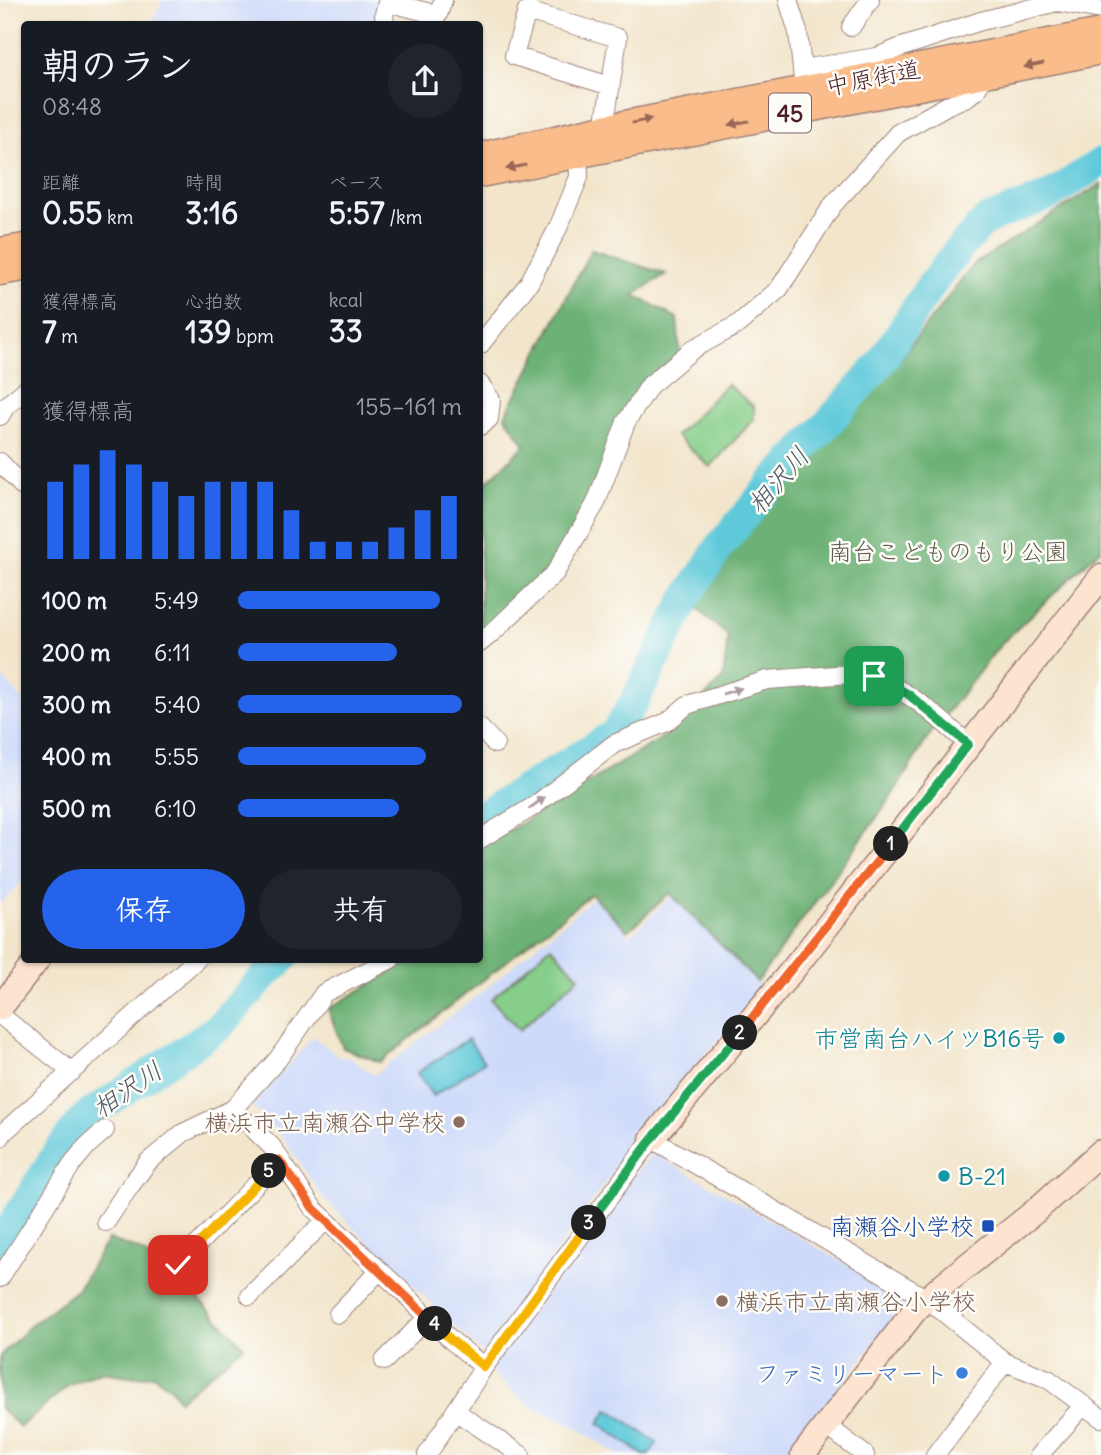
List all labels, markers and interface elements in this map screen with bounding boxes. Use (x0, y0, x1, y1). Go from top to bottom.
text: 朝のラン (42, 42, 194, 89)
button: share (388, 44, 462, 118)
street label: 中原街道 (823, 53, 923, 101)
one-way arrow (1023, 59, 1045, 70)
text: 08:48 (42, 92, 102, 121)
road number: 45 (769, 94, 811, 132)
one-way arrow (631, 115, 653, 126)
one-way arrow (728, 118, 750, 129)
one-way arrow (505, 162, 527, 173)
text: 距離 (42, 170, 80, 194)
text: 時間 (185, 170, 223, 194)
text: ペース (329, 170, 385, 194)
text: 0.55 (42, 194, 102, 232)
text: 3:16 (185, 194, 238, 232)
text: 5:57 (329, 194, 385, 232)
text: km (102, 205, 133, 229)
text: /km (385, 205, 422, 229)
text: kcal (329, 288, 363, 312)
text: 獲得標高 (42, 289, 118, 313)
text: 心拍数 (185, 289, 242, 313)
text: 33 (329, 312, 363, 350)
text: 7 (42, 313, 57, 351)
text: 139 (185, 313, 232, 351)
text: m (57, 324, 78, 348)
text: bpm (232, 324, 274, 348)
text: 155–161 m (356, 392, 462, 421)
text: 獲得標高 (42, 396, 134, 425)
water label: 相沢川 (740, 440, 816, 520)
park label: 南台こどものもり公園 (828, 536, 1068, 566)
text: 100 m (42, 586, 107, 615)
text: 5:49 (154, 586, 199, 615)
text: 200 m (42, 638, 111, 667)
text: 6:11 (154, 638, 191, 667)
pin (844, 646, 904, 706)
icon: arrive (855, 657, 893, 695)
one-way arrow (722, 685, 743, 696)
text: 300 m (42, 690, 111, 719)
text: 5:40 (154, 690, 201, 719)
text: 400 m (42, 742, 111, 771)
text: 5:55 (154, 742, 199, 771)
text: 500 m (42, 794, 111, 823)
text: 6:10 (154, 794, 197, 823)
one-way arrow (528, 796, 547, 810)
pin: 1 (874, 826, 908, 862)
text: 1 (887, 831, 894, 855)
button: 保存 (42, 869, 245, 949)
button: 共有 (259, 869, 462, 949)
pin: 2 (722, 1016, 758, 1050)
text: 2 (734, 1020, 745, 1044)
place label: 市営南台ハイツB16号 (814, 1023, 1045, 1053)
marker: 市営南台ハイツB16号 (1051, 1030, 1067, 1046)
water label: 相沢川 (85, 1054, 169, 1124)
place label: 横浜市立南瀬谷中学校 (205, 1107, 445, 1137)
marker: 横浜市立南瀬谷中学校 (451, 1114, 467, 1130)
pin: 5 (252, 1154, 286, 1188)
text: 5 (263, 1158, 274, 1182)
place label: B-21 (958, 1161, 1006, 1191)
marker: B-21 (936, 1168, 952, 1184)
pin: 3 (572, 1206, 606, 1240)
text: 3 (583, 1210, 594, 1234)
place label: 南瀬谷小学校 (830, 1211, 974, 1241)
marker: 南瀬谷小学校 (980, 1218, 996, 1234)
pin (148, 1235, 208, 1295)
icon: check (159, 1246, 197, 1284)
place label: 横浜市立南瀬谷小学校 (736, 1286, 976, 1316)
marker: 横浜市立南瀬谷小学校 (714, 1293, 730, 1309)
pin: 4 (418, 1306, 452, 1342)
text: 4 (429, 1311, 440, 1335)
place label: ファミリーマート (756, 1358, 948, 1388)
marker: ファミリーマート (954, 1365, 970, 1381)

